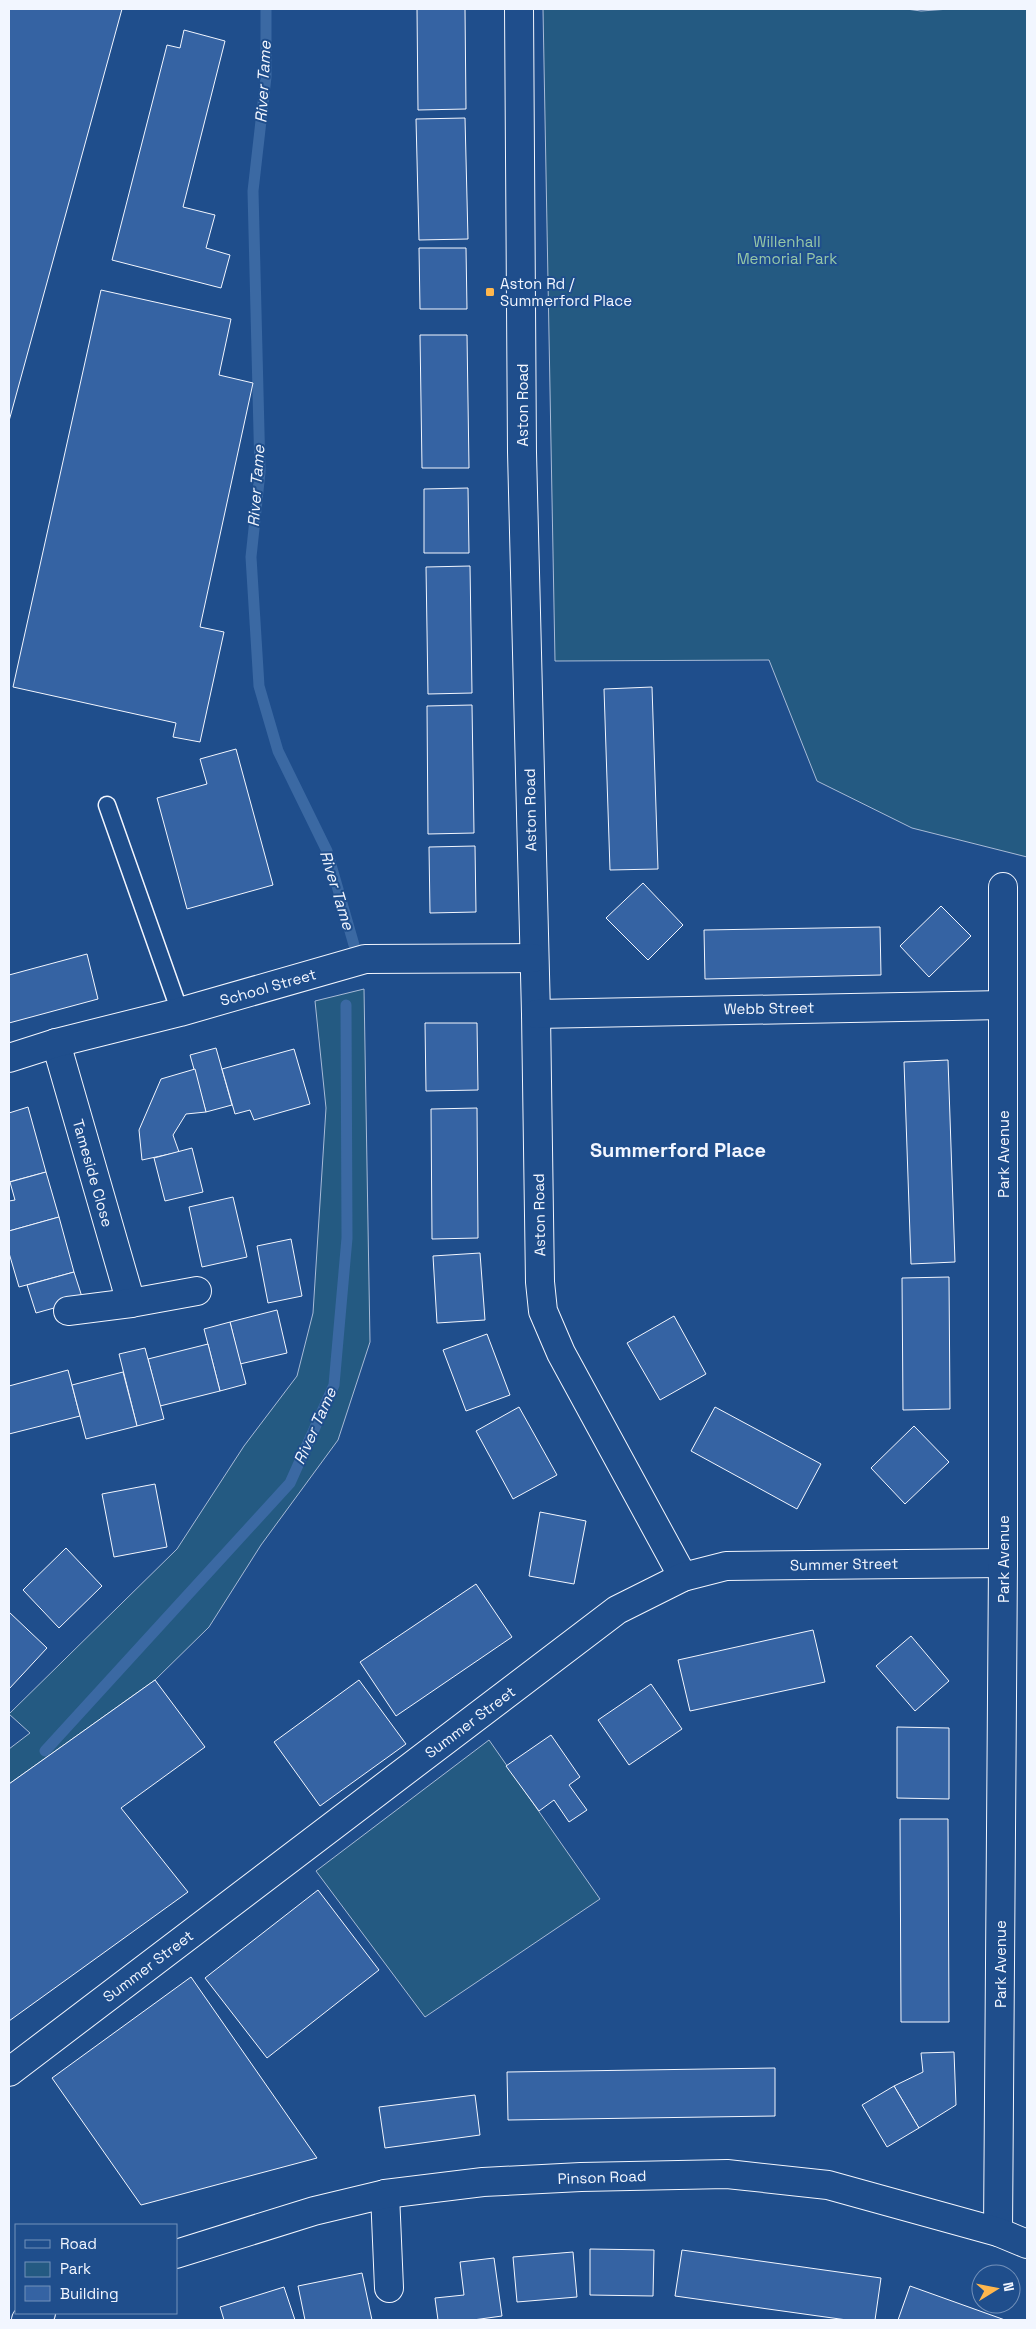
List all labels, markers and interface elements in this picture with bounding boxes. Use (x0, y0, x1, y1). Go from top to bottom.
water label: River Tame (250, 40, 276, 123)
park label: Willenhall Memorial Park (737, 232, 837, 268)
place label: Aston Rd / Summerford Place (500, 274, 632, 310)
marker: Aston Rd / Summerford Place (484, 286, 496, 298)
street label: Aston Road (513, 364, 532, 446)
water label: River Tame (243, 444, 269, 528)
street label: Aston Road (520, 768, 540, 852)
water label: River Tame (315, 848, 359, 933)
street label: School Street (218, 964, 318, 1010)
street label: Webb Street (723, 998, 815, 1018)
street label: Park Avenue (994, 1110, 1013, 1198)
street label: Tameside Close (69, 1117, 117, 1229)
district label: Summerford Place (590, 1137, 766, 1163)
street label: Aston Road (529, 1173, 549, 1257)
water label: River Tame (289, 1384, 341, 1468)
street label: Park Avenue (994, 1515, 1013, 1603)
street label: Summer Street (790, 1554, 898, 1574)
street label: Summer Street (421, 1682, 519, 1762)
street label: Park Avenue (991, 1920, 1010, 2008)
street label: Summer Street (99, 1926, 197, 2006)
street label: Pinson Road (557, 2166, 647, 2188)
legend (15, 2224, 178, 2314)
text: Road (60, 2234, 97, 2253)
text: Park (60, 2259, 91, 2278)
north arrow (971, 2264, 1021, 2314)
text: N (999, 2281, 1018, 2293)
text: Building (60, 2284, 119, 2303)

